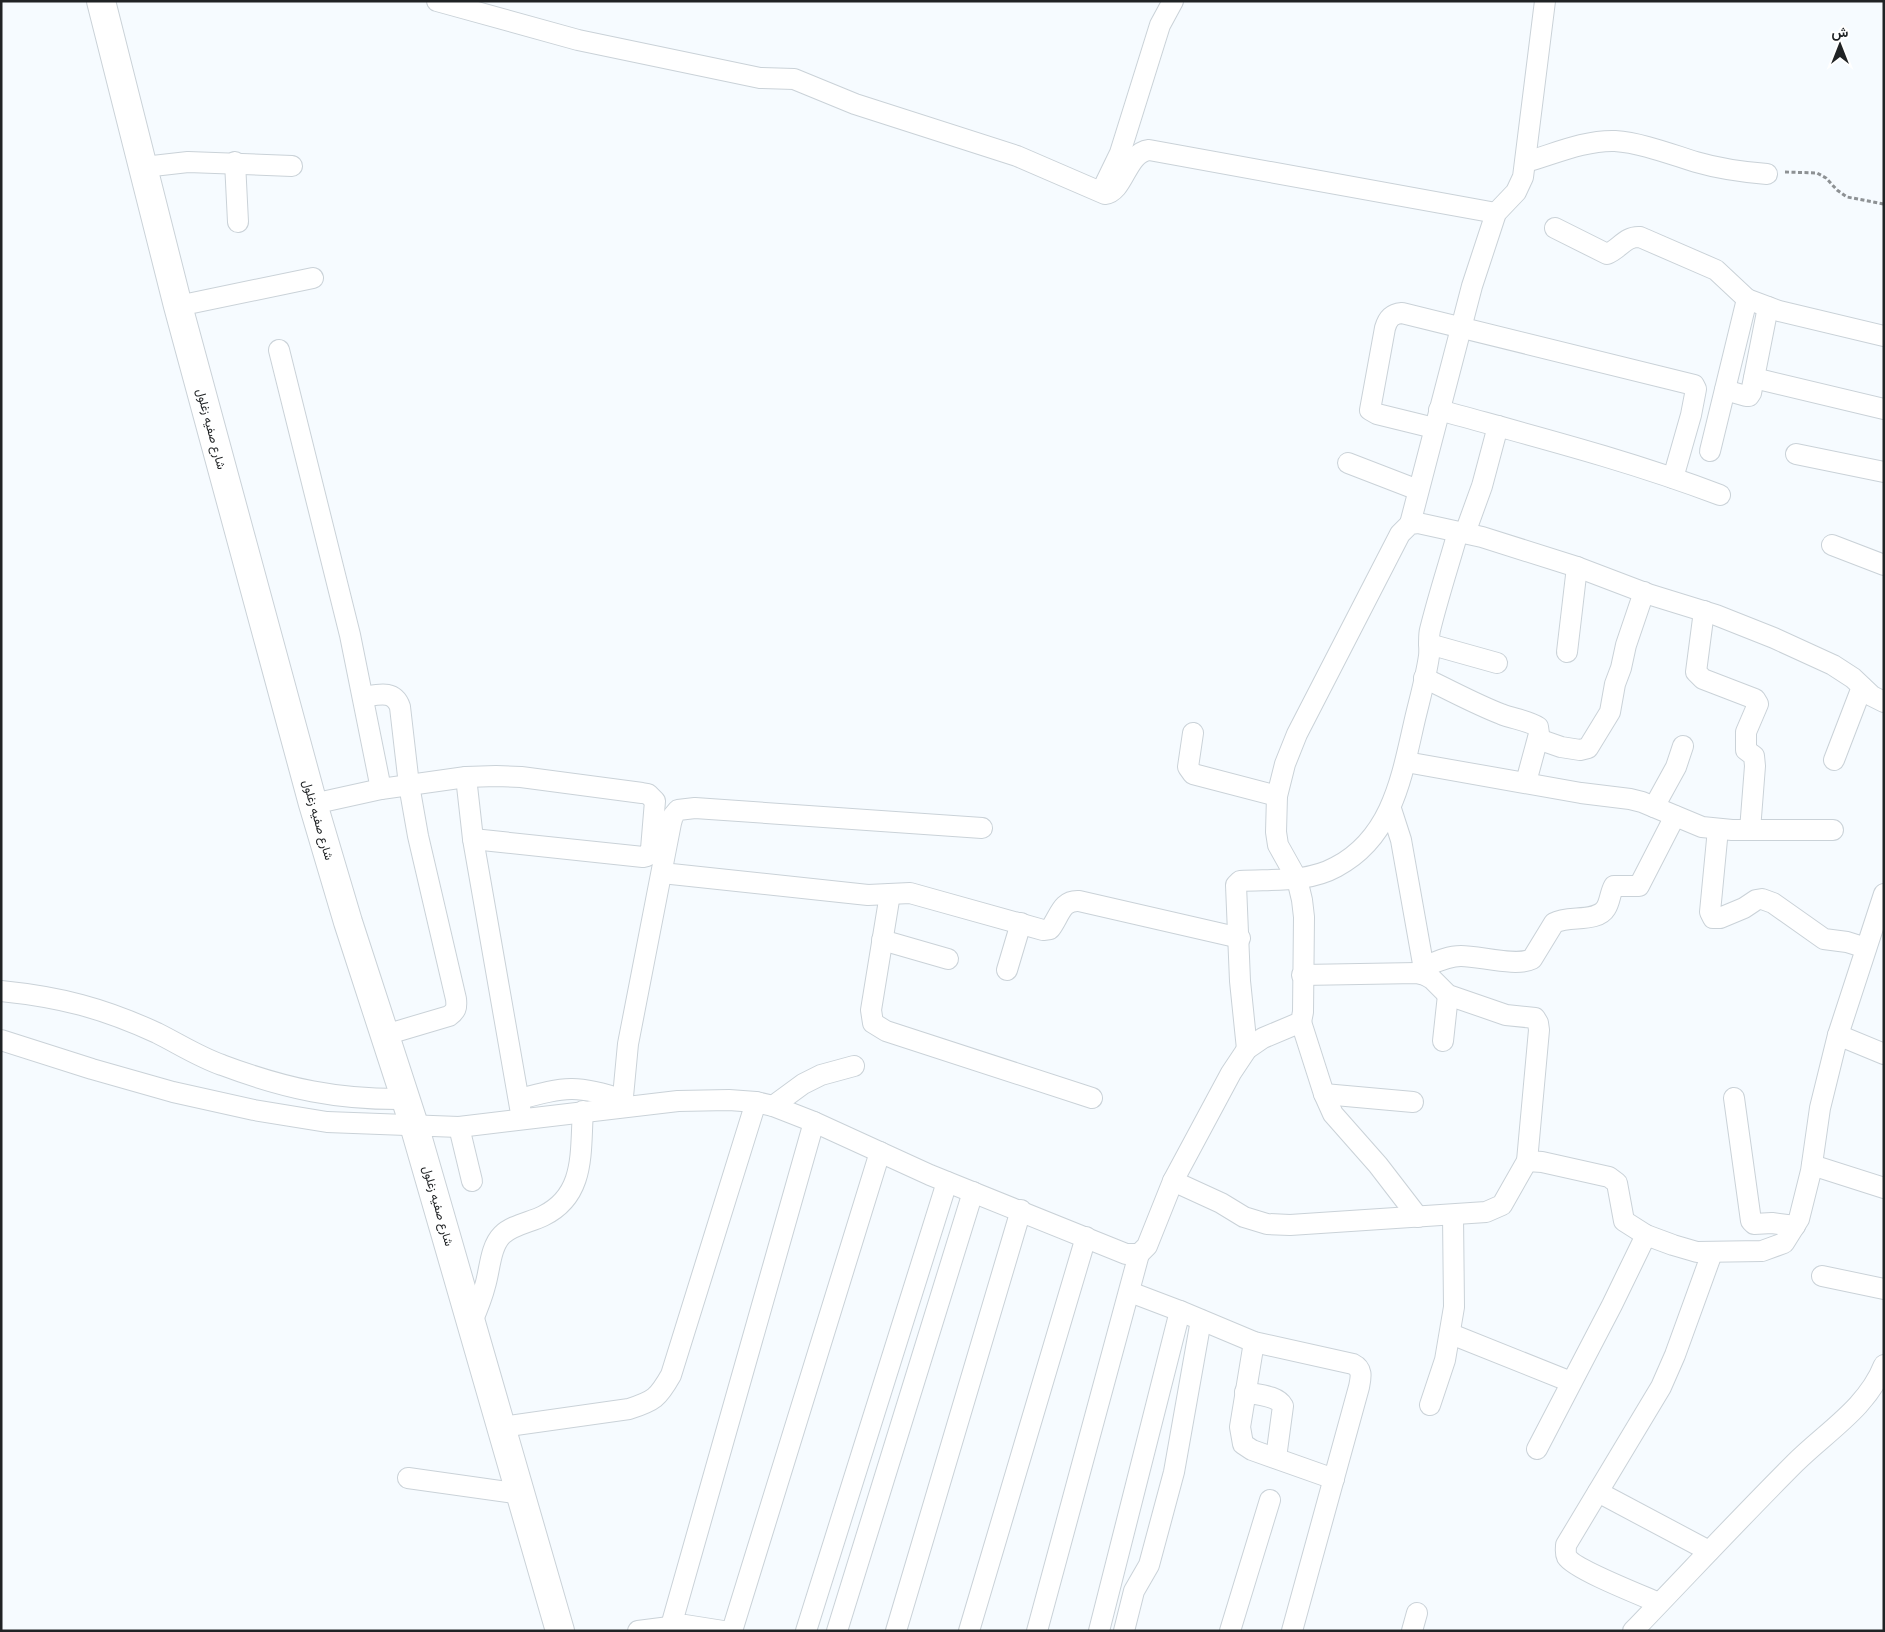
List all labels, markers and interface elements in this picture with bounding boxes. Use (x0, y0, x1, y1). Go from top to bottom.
north arrow (1815, 20, 1865, 70)
text: ش (1832, 24, 1849, 41)
street label: شارع صفيه زغلول (192, 387, 228, 471)
street label: شارع صفيه زغلول (298, 778, 336, 862)
street label: شارع صفيه زغلول (418, 1164, 456, 1248)

